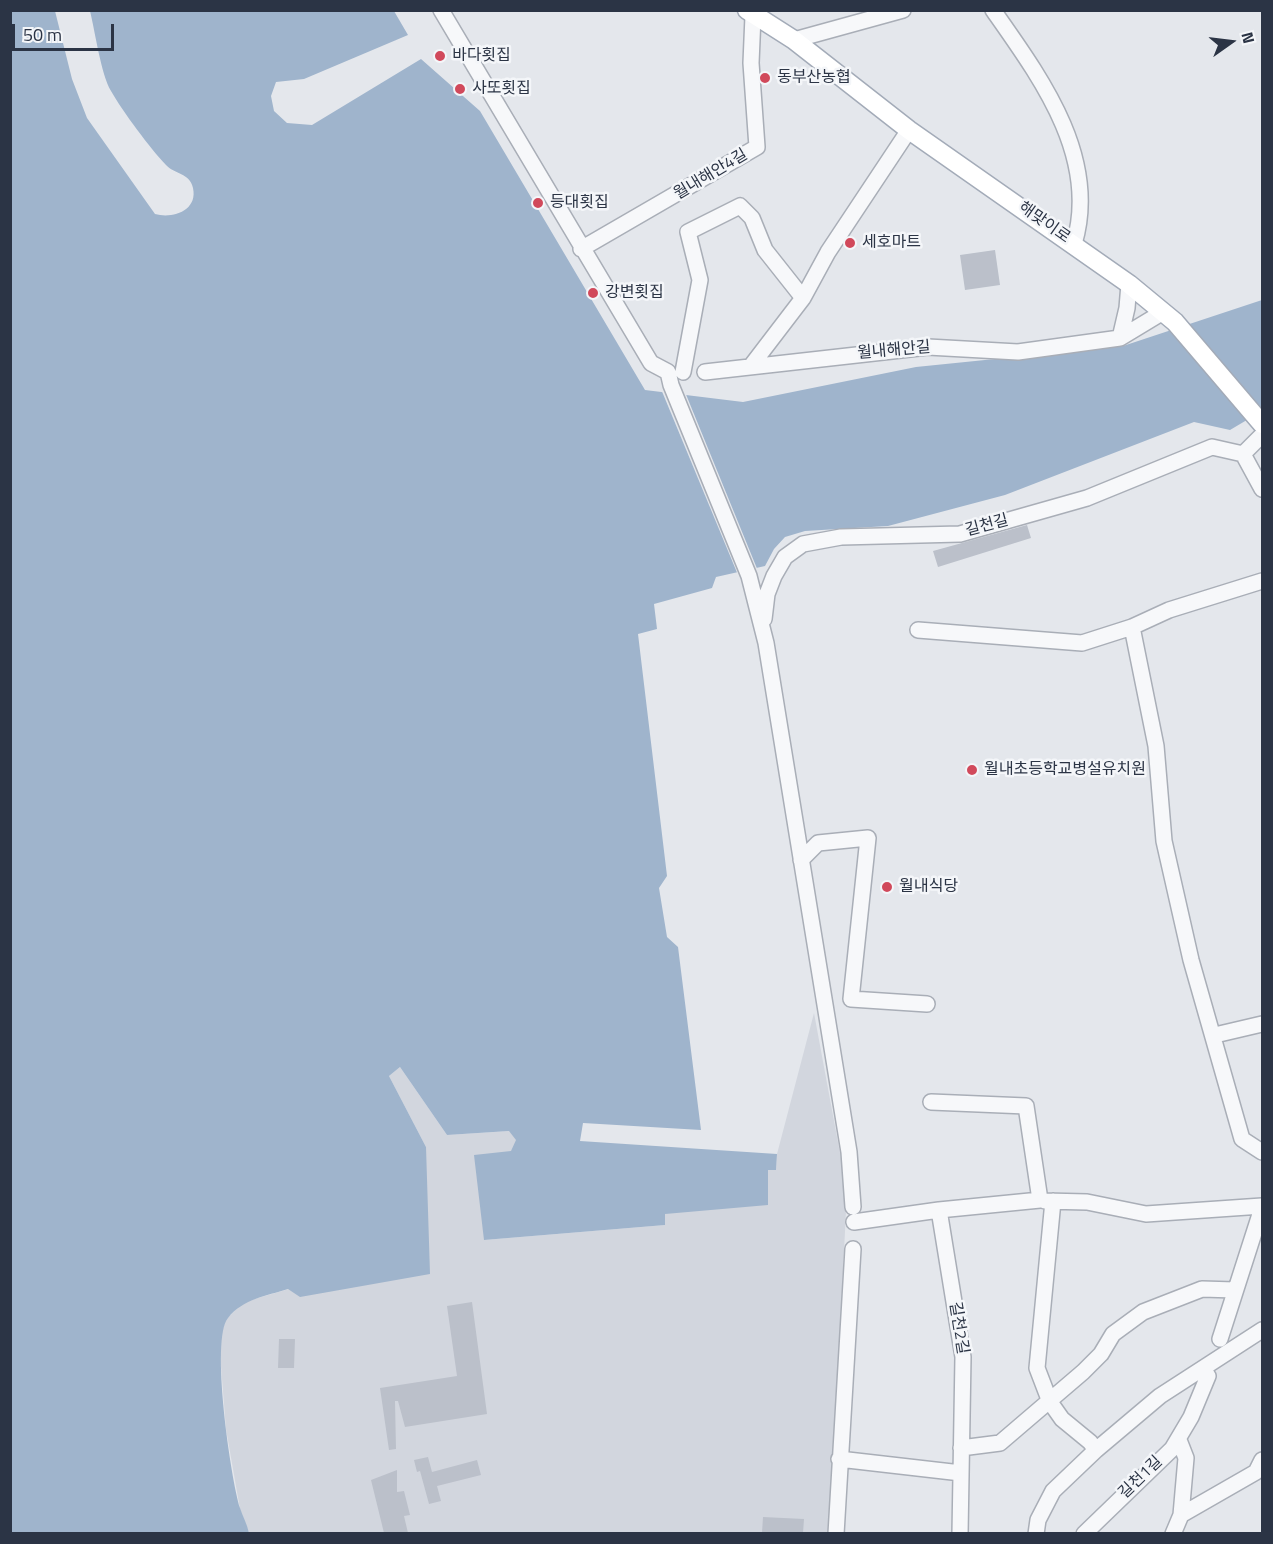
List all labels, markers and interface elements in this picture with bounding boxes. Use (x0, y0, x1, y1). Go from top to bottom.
scale bar (15, 12, 117, 50)
north arrow (1201, 12, 1261, 72)
text: 50 m (23, 21, 62, 48)
text: N (1235, 29, 1261, 46)
place label: 바다횟집 (452, 46, 511, 66)
marker: 바다횟집 (433, 49, 447, 63)
place label: 동부산농협 (777, 68, 851, 88)
marker: 동부산농협 (758, 71, 772, 85)
place label: 사또횟집 (472, 79, 531, 99)
marker: 사또횟집 (453, 82, 467, 96)
street label: 월내해안4길 (671, 146, 751, 204)
place label: 등대횟집 (550, 193, 609, 213)
marker: 등대횟집 (531, 196, 545, 210)
street label: 해맞이로 (1014, 198, 1074, 248)
place label: 세호마트 (862, 233, 921, 253)
marker: 세호마트 (843, 236, 857, 250)
place label: 강변횟집 (605, 283, 664, 303)
marker: 강변횟집 (586, 286, 600, 300)
street label: 월내해안길 (857, 338, 931, 364)
street label: 길천길 (963, 511, 1011, 541)
place label: 월내초등학교병설유치원 (984, 760, 1146, 780)
marker: 월내초등학교병설유치원 (965, 763, 979, 777)
place label: 월내식당 (899, 877, 958, 897)
marker: 월내식당 (880, 880, 894, 894)
street label: 길천2길 (944, 1300, 972, 1356)
street label: 길천1길 (1115, 1453, 1167, 1503)

